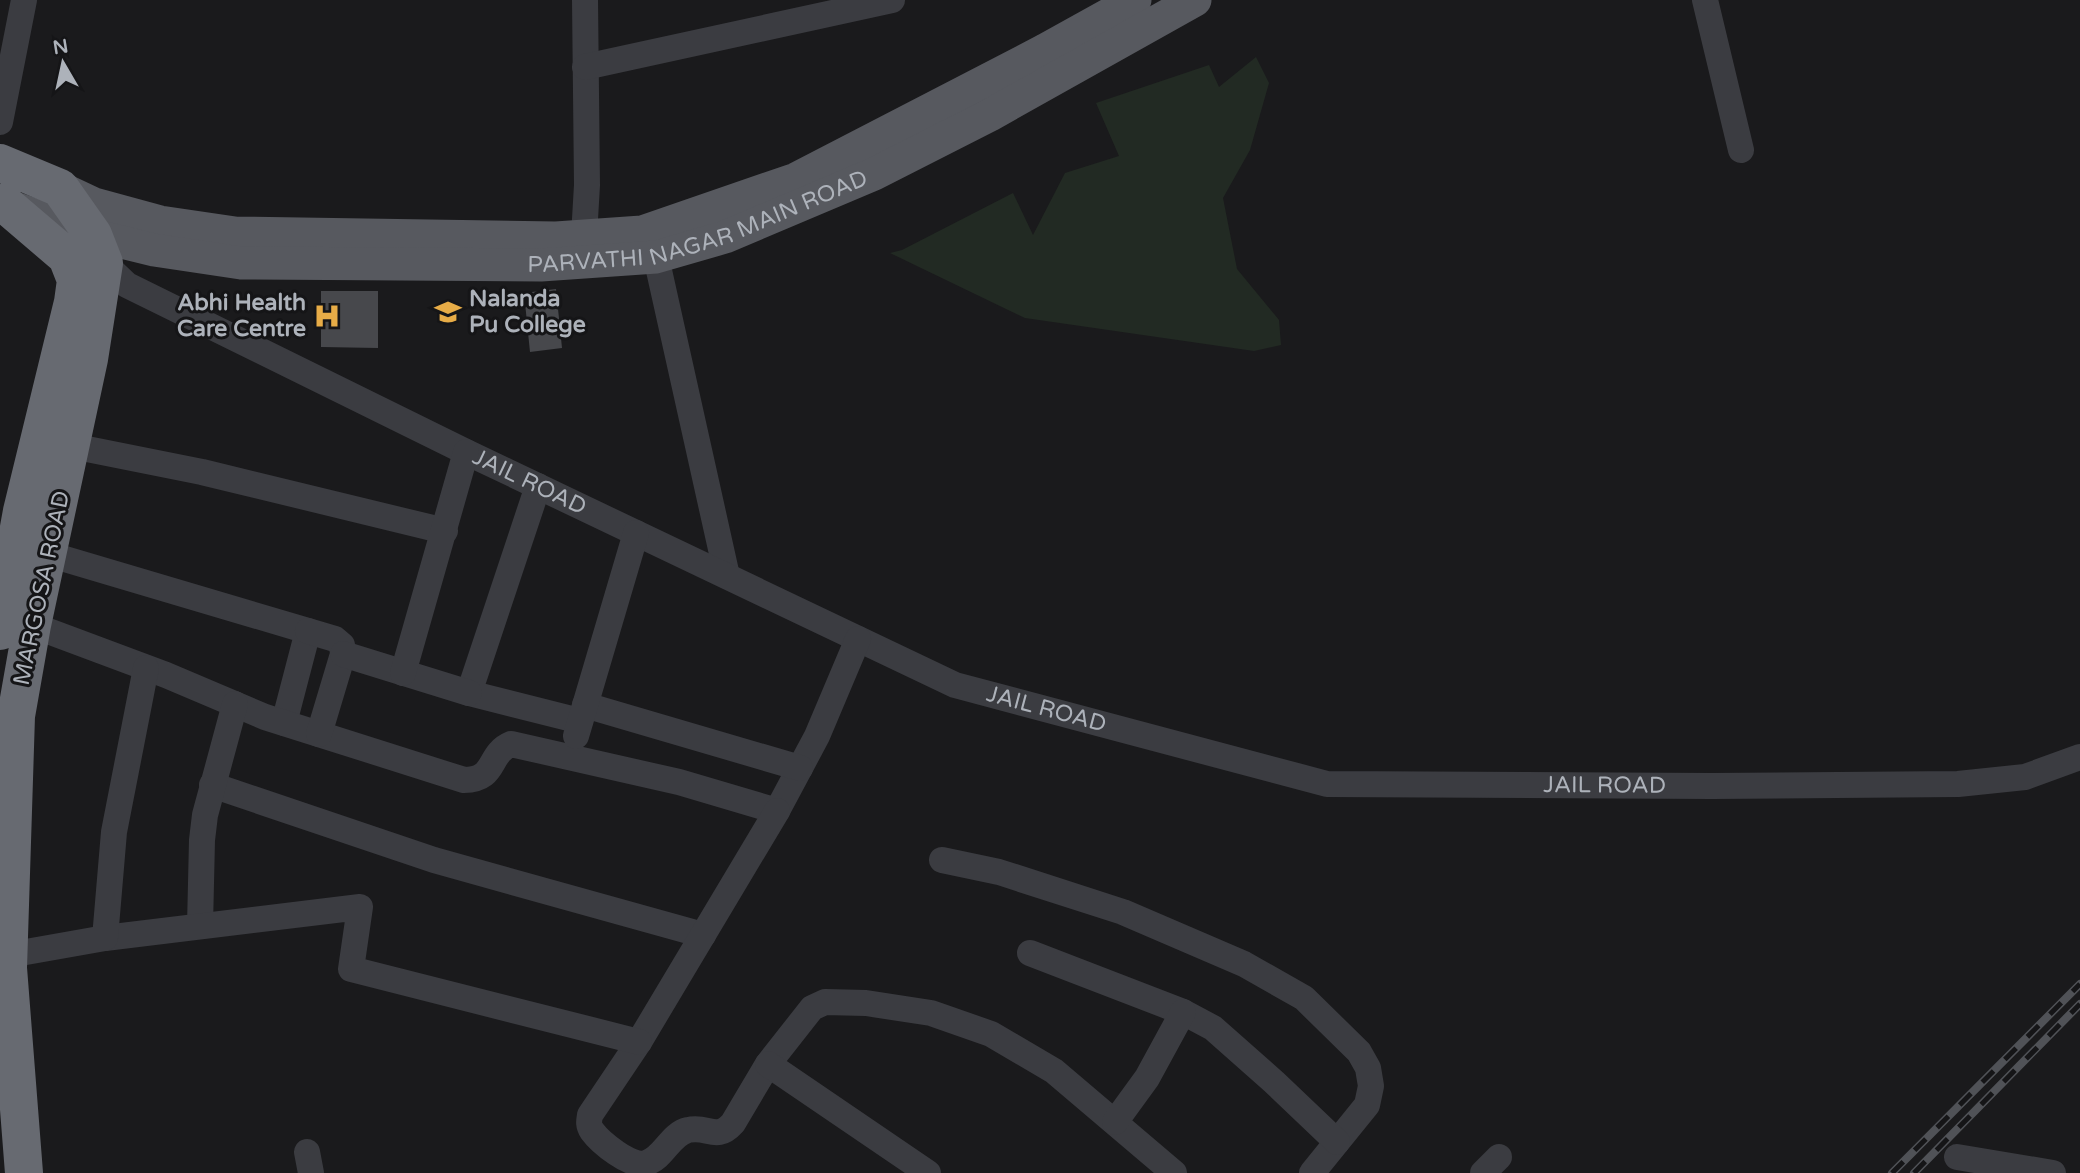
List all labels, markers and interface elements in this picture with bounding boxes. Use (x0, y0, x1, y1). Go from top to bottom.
north arrow (28, 28, 98, 98)
text: N (51, 35, 70, 59)
street label: PARVATHI NAGAR MAIN ROAD (527, 164, 872, 279)
place label: Nalanda Pu College (469, 285, 586, 339)
place label: Abhi Health Care Centre (177, 289, 306, 343)
school or university icon: Nalanda Pu College (433, 297, 463, 327)
hospital icon: Abhi Health Care Centre (312, 301, 342, 331)
street label: JAIL ROAD (468, 443, 591, 521)
street label: MARGOSA ROAD (8, 488, 76, 688)
street label: JAIL ROAD (983, 680, 1109, 739)
street label: JAIL ROAD (1543, 771, 1666, 800)

